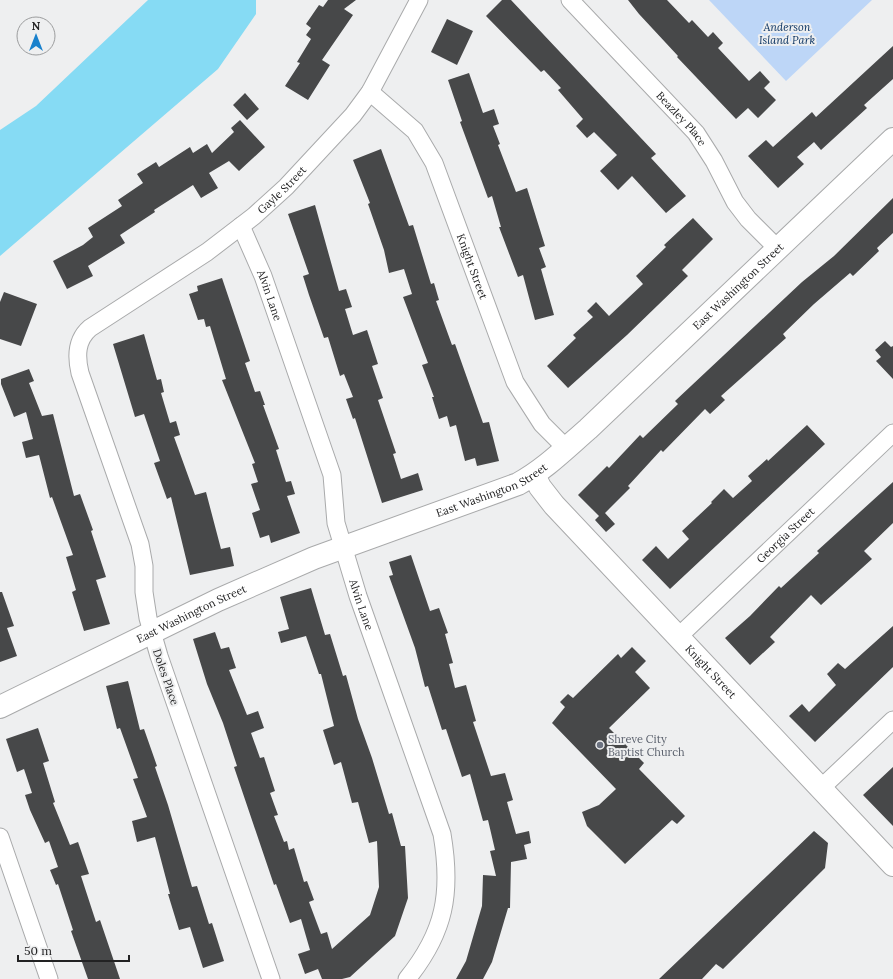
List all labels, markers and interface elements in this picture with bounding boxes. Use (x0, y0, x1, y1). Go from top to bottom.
north arrow (16, 16, 56, 56)
text: N (32, 19, 41, 33)
park label: Anderson Island Park (759, 20, 815, 47)
street label: Beazley Place (653, 89, 710, 149)
street label: Gayle Street (254, 162, 310, 217)
street label: Knight Street (454, 232, 491, 302)
street label: East Washington Street (690, 239, 787, 333)
street label: Alvin Lane (254, 267, 285, 323)
street label: East Washington Street (434, 460, 551, 520)
street label: Georgia Street (753, 504, 818, 566)
street label: Alvin Lane (346, 577, 377, 632)
street label: East Washington Street (134, 581, 249, 646)
street label: Knight Street (682, 642, 740, 702)
street label: Doles Place (150, 647, 182, 707)
place label: Shreve City Baptist Church (608, 732, 685, 759)
marker: Shreve City Baptist Church (595, 740, 605, 750)
scale bar (18, 937, 129, 963)
text: 50 m (24, 943, 52, 958)

